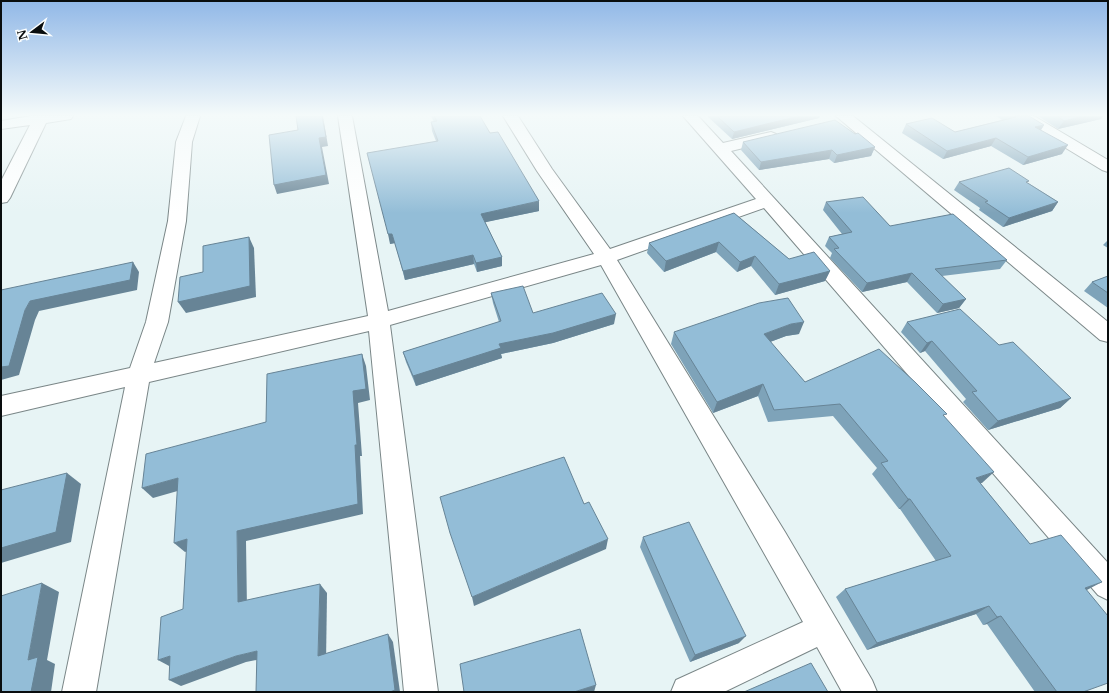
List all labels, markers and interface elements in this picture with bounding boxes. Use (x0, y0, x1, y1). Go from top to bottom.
north arrow (12, 12, 52, 52)
text: N (14, 27, 31, 42)

